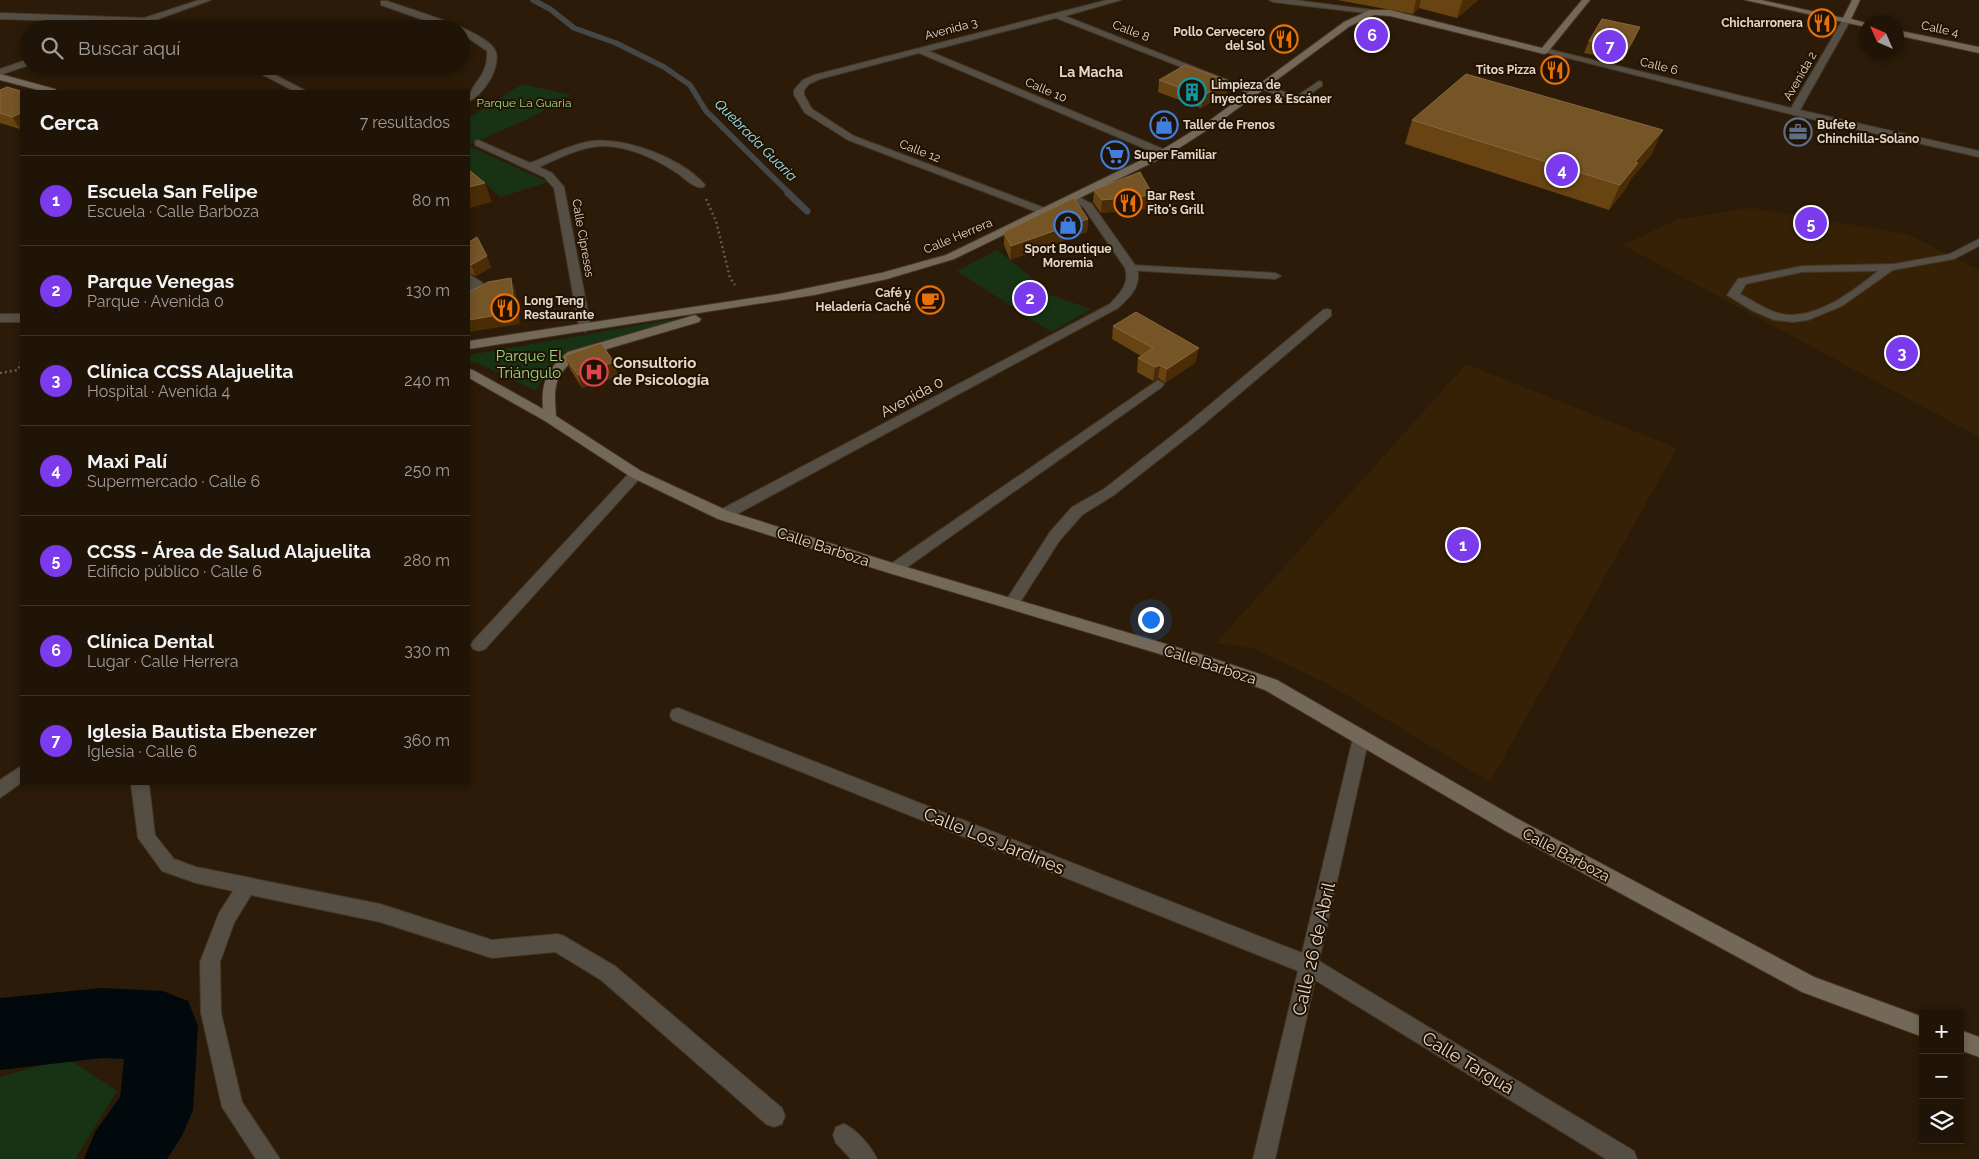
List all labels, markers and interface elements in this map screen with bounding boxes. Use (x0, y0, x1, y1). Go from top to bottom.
restaurant icon: Chicharronera (1807, 8, 1837, 38)
street label: Avenida 3 (923, 15, 979, 43)
north arrow (1859, 15, 1904, 60)
pin: 6 (1356, 16, 1388, 54)
place label: Chicharronera (1721, 16, 1803, 30)
street label: Calle 8 (1111, 18, 1151, 44)
street label: Calle 4 (1920, 18, 1960, 40)
search box (20, 20, 470, 75)
restaurant icon: Pollo Cervecero del Sol (1269, 24, 1299, 54)
place label: Pollo Cervecero del Sol (1173, 25, 1265, 53)
pin: 7 (1594, 27, 1626, 65)
icon: search (38, 34, 66, 62)
text: Buscar aquí (78, 37, 180, 59)
street label: Avenida 2 (1780, 49, 1820, 103)
restaurant icon: Titos Pizza (1540, 55, 1570, 85)
street label: Calle 6 (1639, 55, 1679, 77)
place label: Titos Pizza (1476, 63, 1536, 77)
district label: La Macha (1059, 64, 1123, 80)
street label: Calle 10 (1023, 75, 1069, 105)
building icon: Limpieza de Inyectores & Escáner (1177, 77, 1207, 107)
place label: Limpieza de Inyectores & Escáner (1211, 78, 1332, 106)
park label: Parque La Guaria (477, 96, 571, 110)
water label: Quebrada Guaria (712, 96, 800, 184)
text: Cerca (40, 110, 99, 135)
shop icon: Taller de Frenos (1149, 110, 1179, 140)
text: 7 resultados (360, 113, 450, 132)
office icon: Bufete Chinchilla-Solano (1783, 117, 1813, 147)
place label: Taller de Frenos (1183, 118, 1275, 132)
place label: Bufete Chinchilla-Solano (1817, 118, 1919, 146)
street label: Calle 12 (898, 137, 942, 165)
supermarket icon: Super Familiar (1100, 140, 1130, 170)
place label: Super Familiar (1134, 148, 1217, 162)
pin: 4 (1546, 151, 1578, 189)
text: Escuela San Felipe (87, 180, 258, 202)
restaurant icon: Bar Rest Fito's Grill (1113, 188, 1143, 218)
place label: Bar Rest Fito's Grill (1147, 189, 1204, 217)
text: 1 (52, 191, 60, 210)
text: 80 m (412, 191, 450, 210)
street label: Calle Cipreses (569, 198, 597, 278)
text: Escuela · Calle Barboza (87, 202, 259, 221)
pin: 5 (1795, 204, 1827, 242)
shop icon: Sport Boutique Moremia (1053, 210, 1083, 240)
street label: Calle Herrera (922, 215, 994, 257)
place label: Sport Boutique Moremia (1024, 242, 1112, 270)
text: Parque Venegas (87, 270, 234, 292)
pin: 2 (1014, 279, 1046, 317)
text: 2 (51, 281, 61, 300)
text: 130 m (406, 281, 450, 300)
cafe icon: Café y Heladería Caché (915, 285, 945, 315)
place label: Café y Heladería Caché (816, 286, 911, 314)
text: Parque · Avenida 0 (87, 292, 224, 311)
restaurant icon: Long Teng Restaurante (490, 293, 520, 323)
place label: Long Teng Restaurante (524, 294, 594, 322)
pin: 3 (1886, 334, 1918, 372)
park label: Parque El Triángulo (496, 347, 563, 382)
place label: Consultorio de Psicología (613, 354, 709, 389)
hospital icon: Consultorio de Psicología (579, 357, 609, 387)
text: Clínica CCSS Alajuelita (87, 360, 293, 382)
text: 3 (52, 371, 60, 390)
text: 240 m (404, 371, 450, 390)
street label: Avenida 0 (877, 373, 947, 421)
text: Hospital · Avenida 4 (87, 382, 230, 401)
text: Maxi Palí (87, 450, 167, 472)
text: 4 (51, 461, 61, 480)
text: 250 m (404, 461, 450, 480)
text: Supermercado · Calle 6 (87, 472, 260, 491)
street label: Calle Barboza (774, 524, 872, 570)
pin: 1 (1447, 526, 1479, 564)
text: CCSS - Área de Salud Alajuelita (87, 540, 371, 562)
text: 5 (52, 551, 60, 570)
text: 280 m (404, 551, 450, 570)
text: Edificio público · Calle 6 (87, 562, 262, 581)
your location (1138, 607, 1164, 633)
text: Clínica Dental (87, 630, 214, 652)
text: 6 (51, 641, 61, 660)
text: 330 m (404, 641, 450, 660)
street label: Calle Barboza (1161, 642, 1259, 688)
text: Lugar · Calle Herrera (87, 652, 238, 671)
text: Iglesia Bautista Ebenezer (87, 720, 317, 742)
text: 7 (52, 731, 60, 750)
text: 360 m (403, 731, 450, 750)
text: Iglesia · Calle 6 (87, 742, 197, 761)
street label: Calle Los Jardines (921, 803, 1068, 879)
street label: Calle Barboza (1519, 824, 1613, 886)
street label: Calle 26 de Abril (1288, 880, 1339, 1018)
map controls (1919, 1009, 1964, 1144)
button: + (1919, 1009, 1964, 1054)
street label: Calle Targuá (1419, 1027, 1518, 1098)
button: − (1919, 1054, 1964, 1099)
button: layers (1919, 1099, 1964, 1144)

